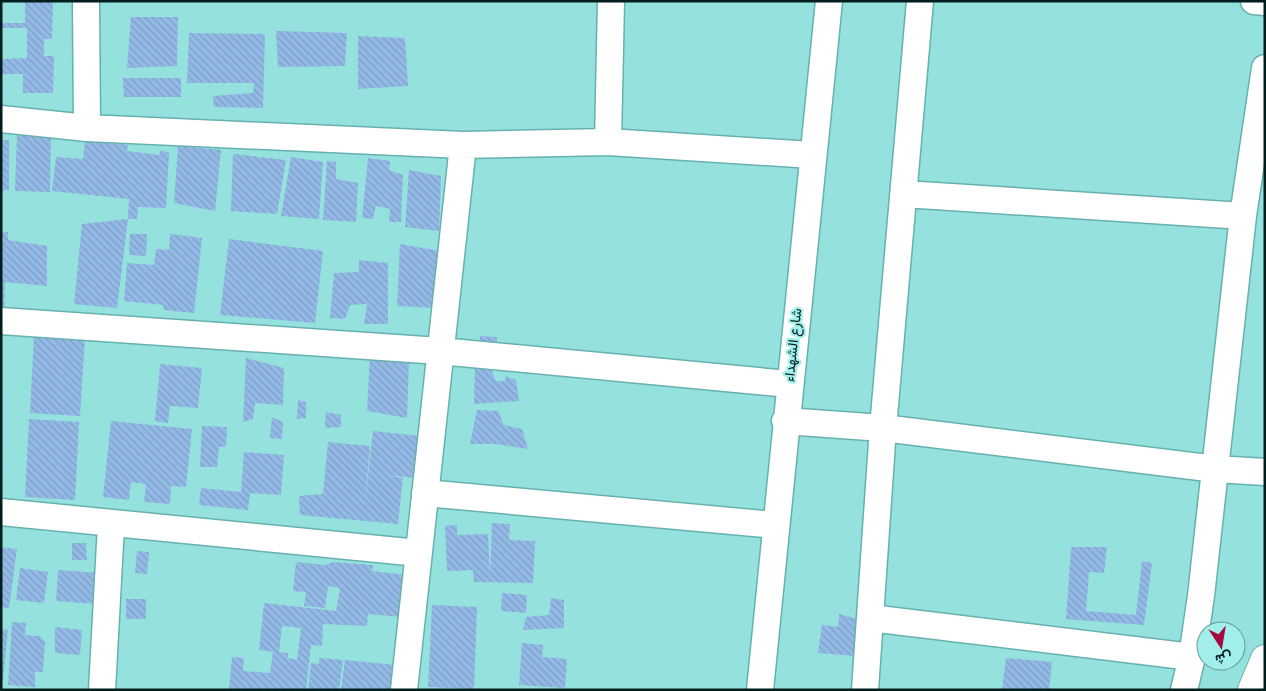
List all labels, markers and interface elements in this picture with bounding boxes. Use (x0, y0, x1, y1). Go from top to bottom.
street label: شارع الشهداء (781, 307, 807, 383)
north arrow (1196, 621, 1246, 671)
text: ش (1213, 648, 1234, 668)

